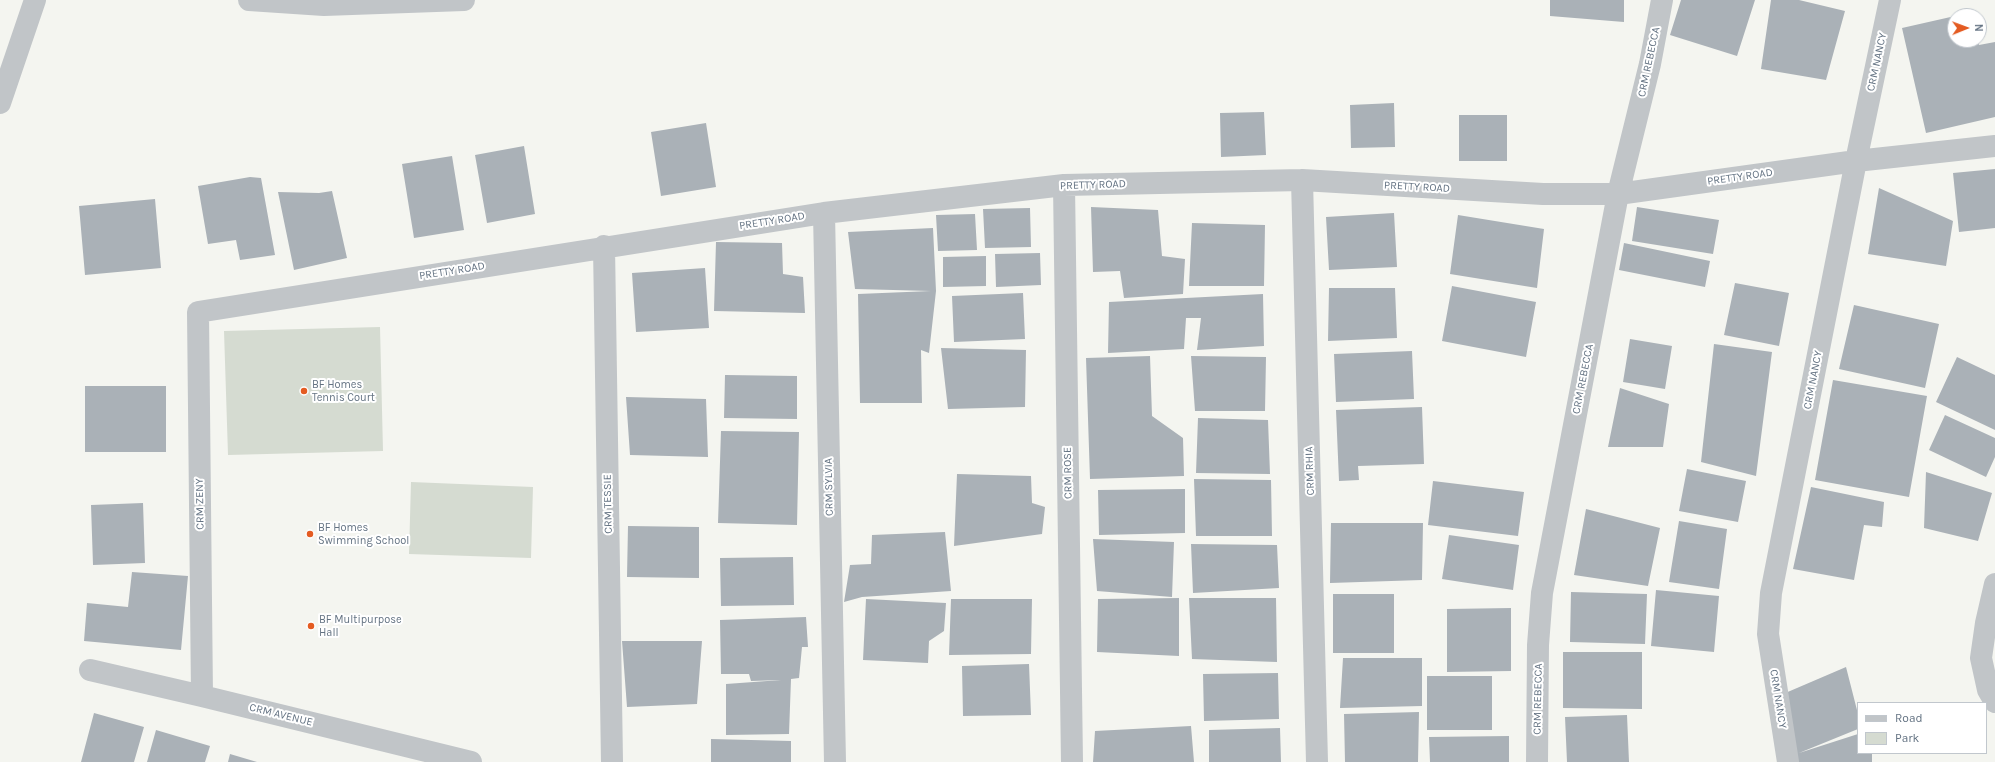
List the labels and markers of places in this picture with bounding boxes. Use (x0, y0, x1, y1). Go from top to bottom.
place label: BF Homes Tennis Court (312, 378, 375, 404)
marker: BF Homes Tennis Court (299, 386, 309, 396)
place label: BF Homes Swimming School (318, 521, 409, 547)
marker: BF Homes Swimming School (305, 529, 315, 539)
place label: BF Multipurpose Hall (319, 613, 402, 639)
marker: BF Multipurpose Hall (306, 621, 316, 631)

